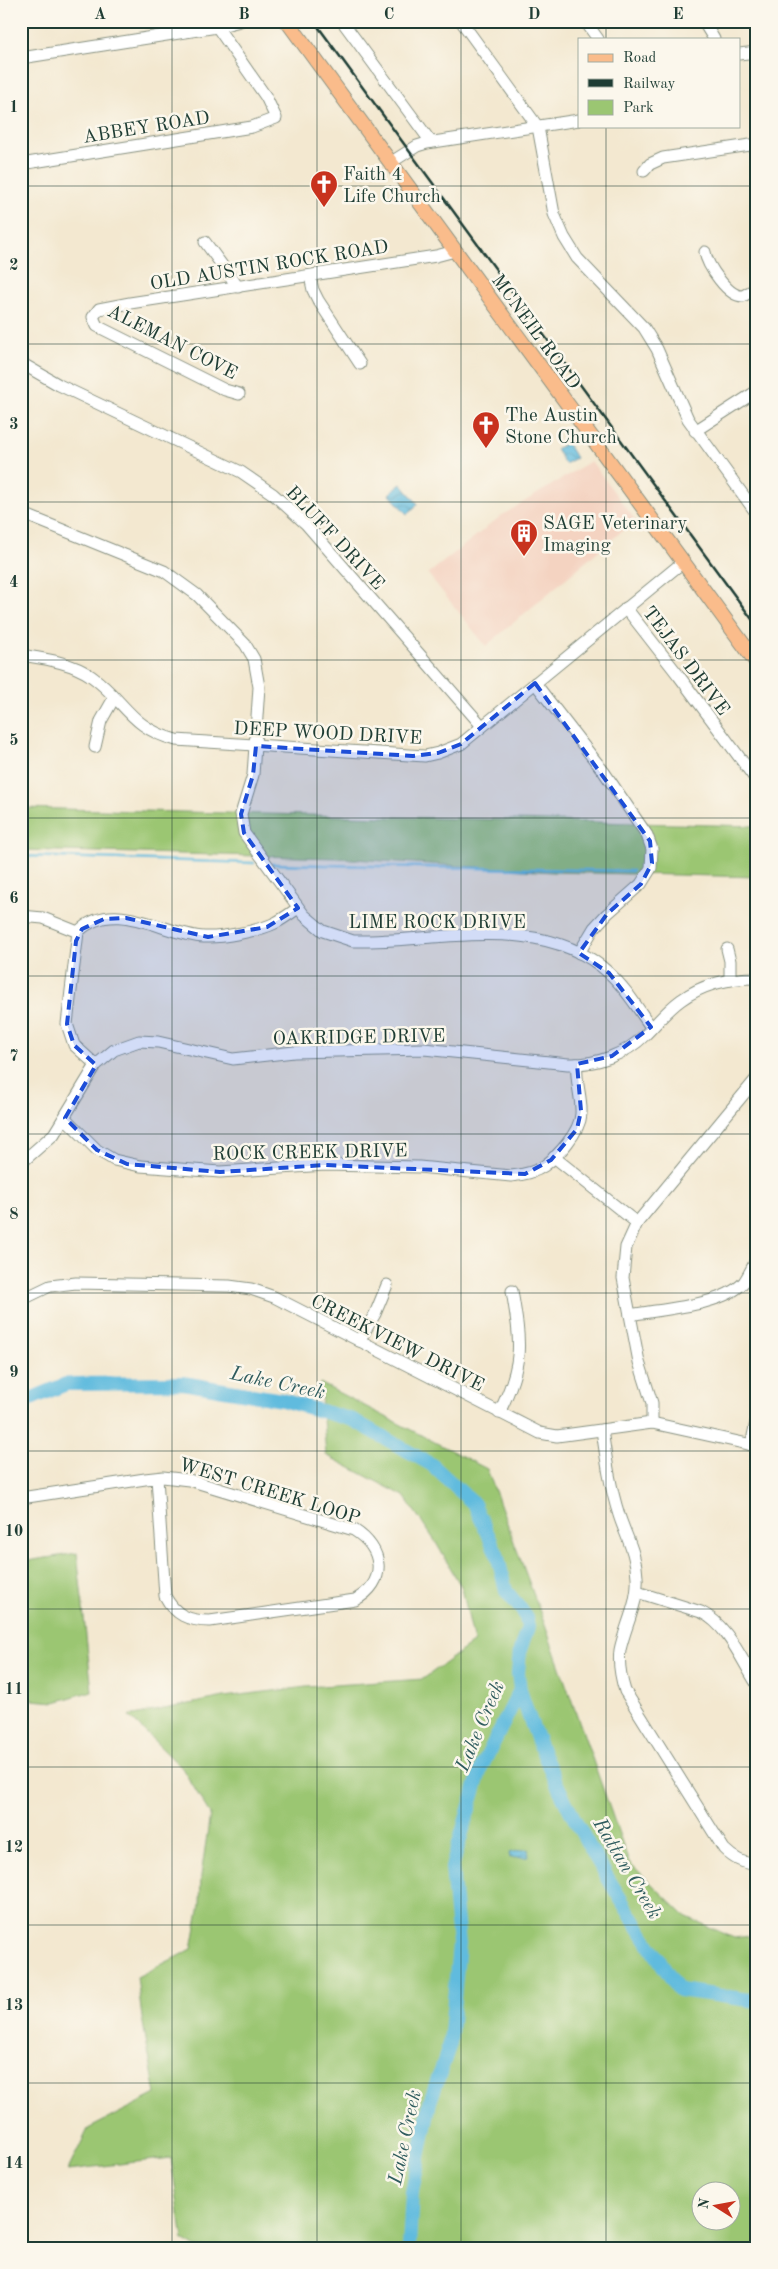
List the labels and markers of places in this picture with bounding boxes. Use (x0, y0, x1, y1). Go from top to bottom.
place label: Faith 4 Life Church (343, 166, 441, 207)
church icon: Faith 4 Life Church (309, 169, 339, 208)
place label: The Austin Stone Church (505, 407, 617, 448)
church icon: The Austin Stone Church (471, 410, 501, 449)
place label: SAGE Veterinary Imaging (543, 515, 687, 556)
building icon: SAGE Veterinary Imaging (509, 518, 539, 557)

